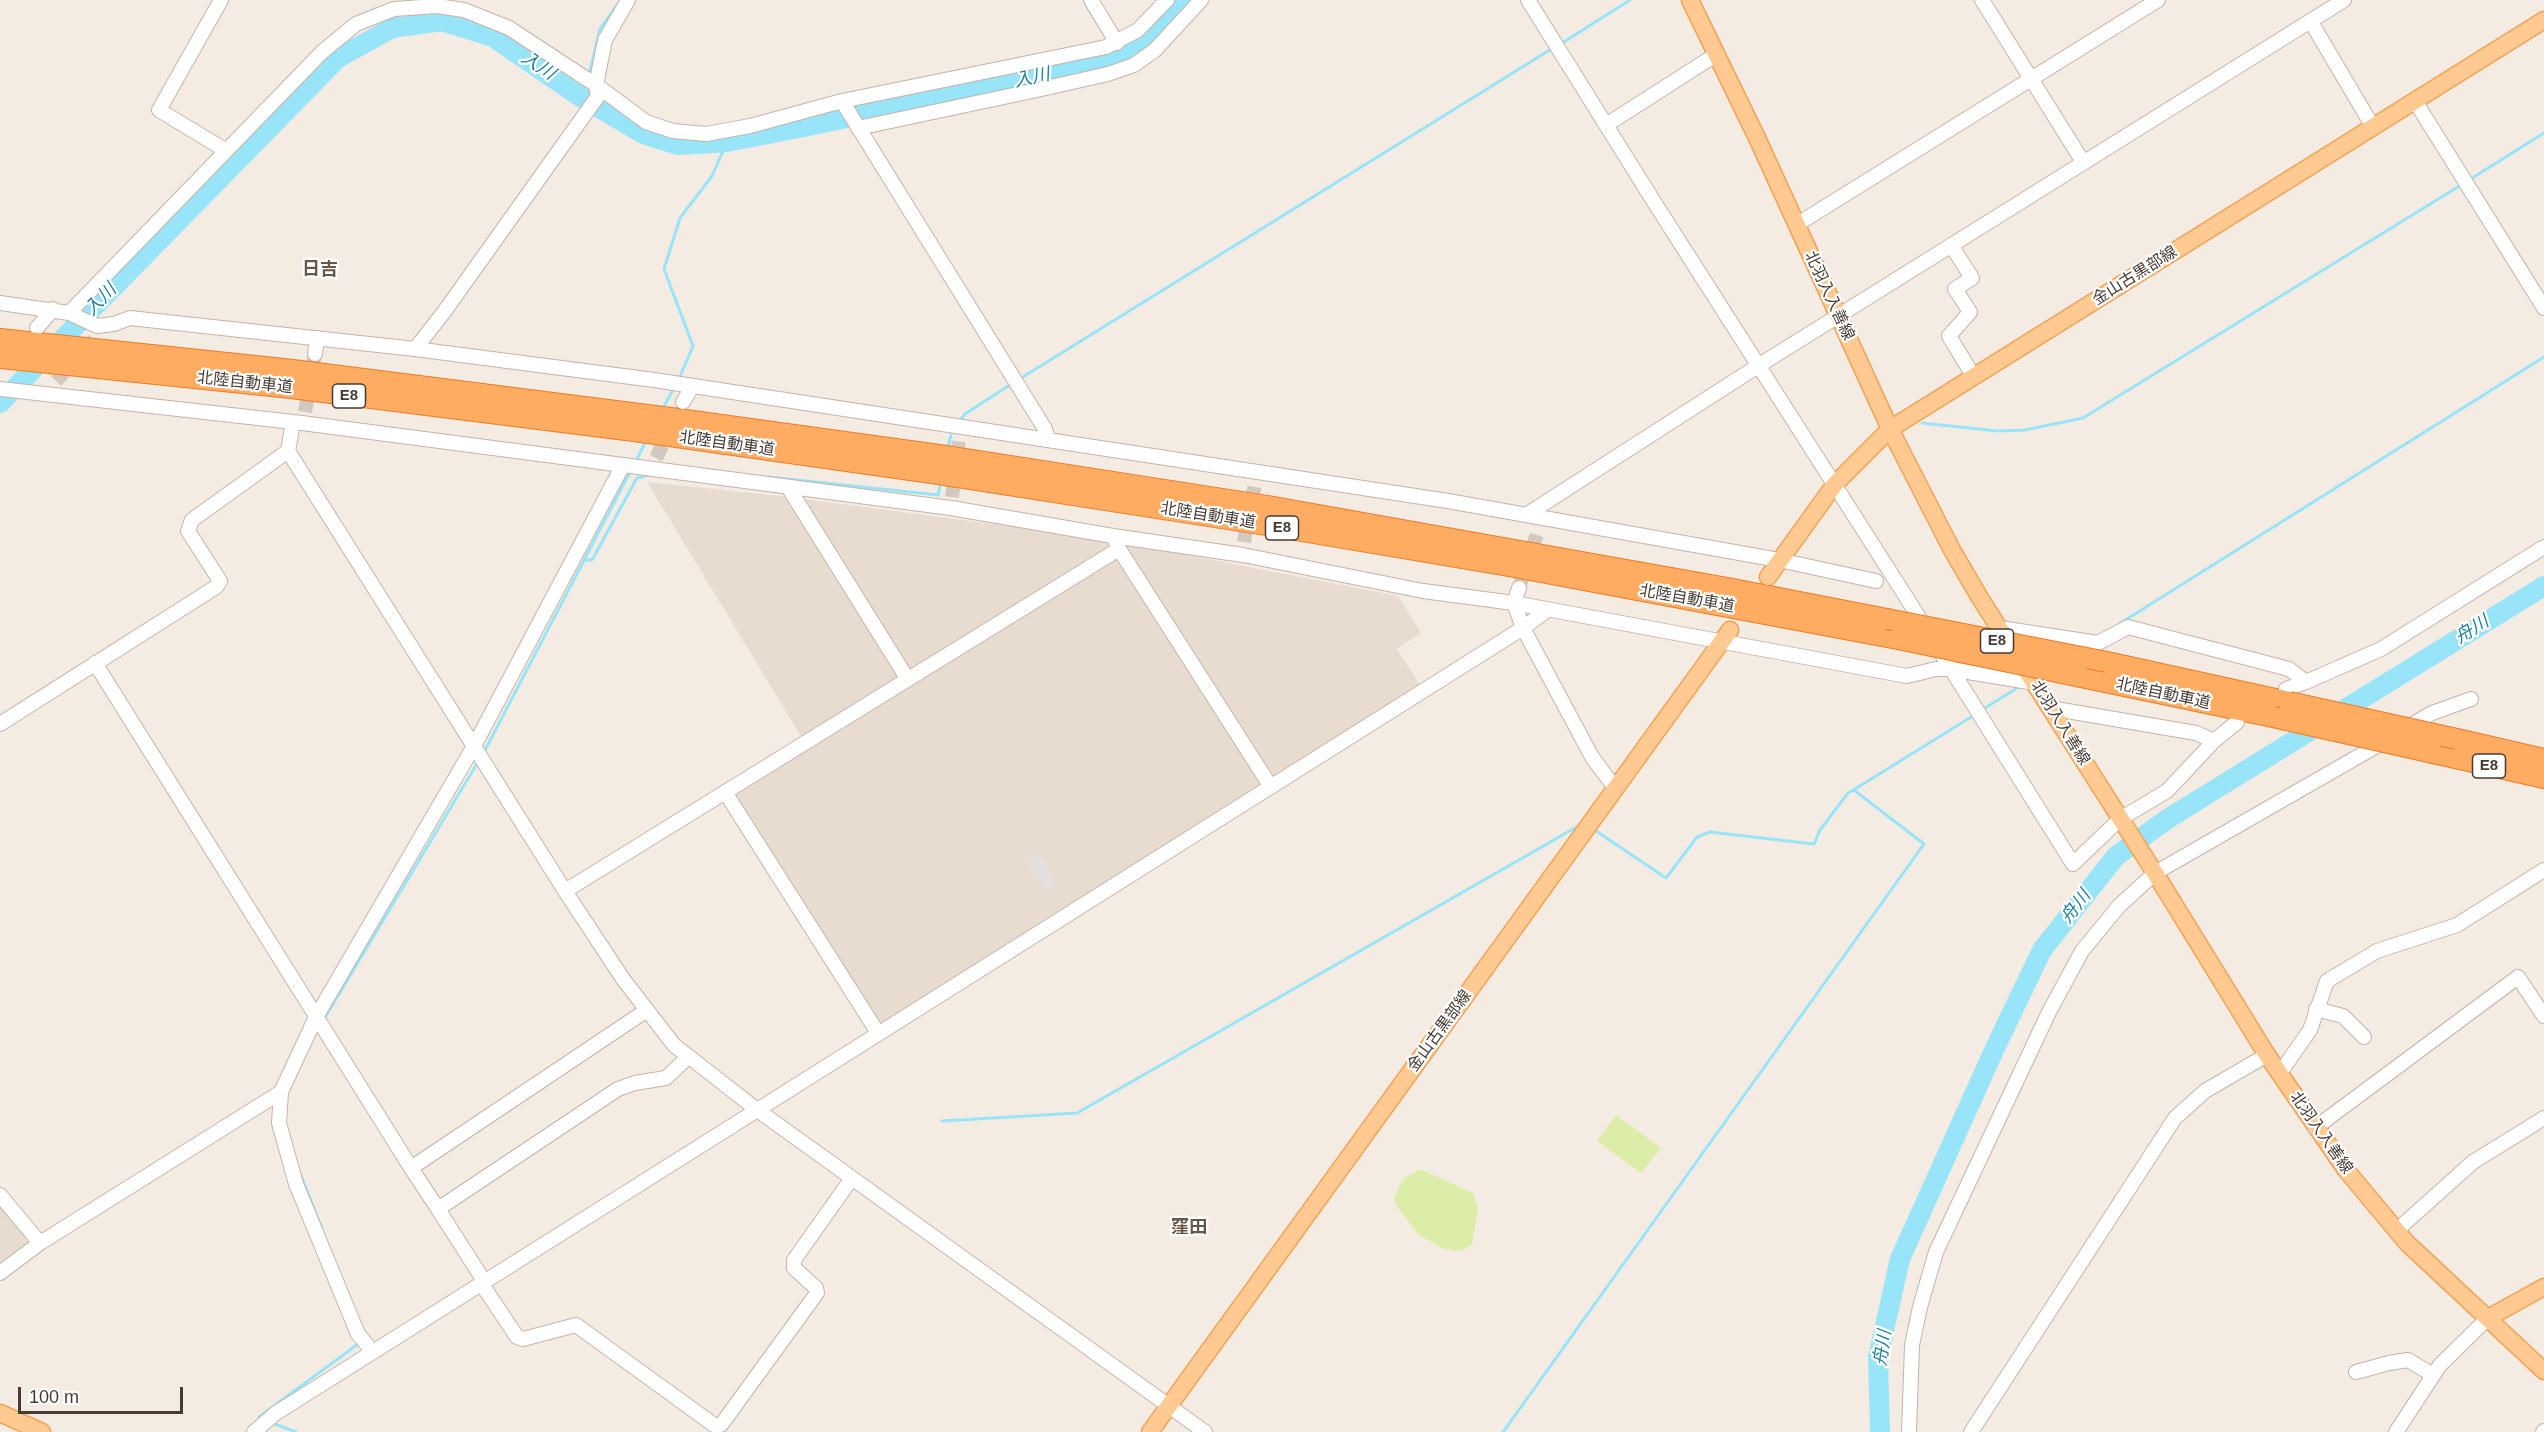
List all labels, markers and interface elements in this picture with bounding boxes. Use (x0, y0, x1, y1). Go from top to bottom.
water label: 入川 (517, 47, 559, 85)
water label: 入川 (1012, 64, 1052, 92)
street label: 金山古黒部線 (2089, 242, 2181, 310)
street label: 北羽入入善線 (1800, 248, 1858, 344)
district label: 日吉 (302, 259, 338, 281)
water label: 入川 (81, 280, 121, 320)
street label: 北陸自動車道 (196, 368, 294, 398)
road number: E8 (332, 384, 366, 408)
street label: 北陸自動車道 (678, 428, 776, 460)
street label: 北陸自動車道 (1159, 499, 1257, 533)
road number: E8 (1266, 516, 1298, 540)
street label: 北陸自動車道 (1638, 581, 1736, 617)
water label: 舟川 (2451, 611, 2493, 649)
road number: E8 (1980, 629, 2014, 653)
street label: 北陸自動車道 (2114, 675, 2212, 713)
street label: 北羽入入善線 (2026, 677, 2094, 769)
road number: E8 (2472, 754, 2506, 778)
water label: 舟川 (2056, 886, 2096, 928)
street label: 金山古黒部線 (1404, 987, 1476, 1075)
street label: 北羽入入善線 (2286, 1088, 2356, 1178)
district label: 窪田 (1171, 1217, 1207, 1239)
water label: 舟川 (1870, 1329, 1896, 1367)
scale bar (21, 1375, 186, 1413)
text: 100 m (29, 1387, 79, 1407)

